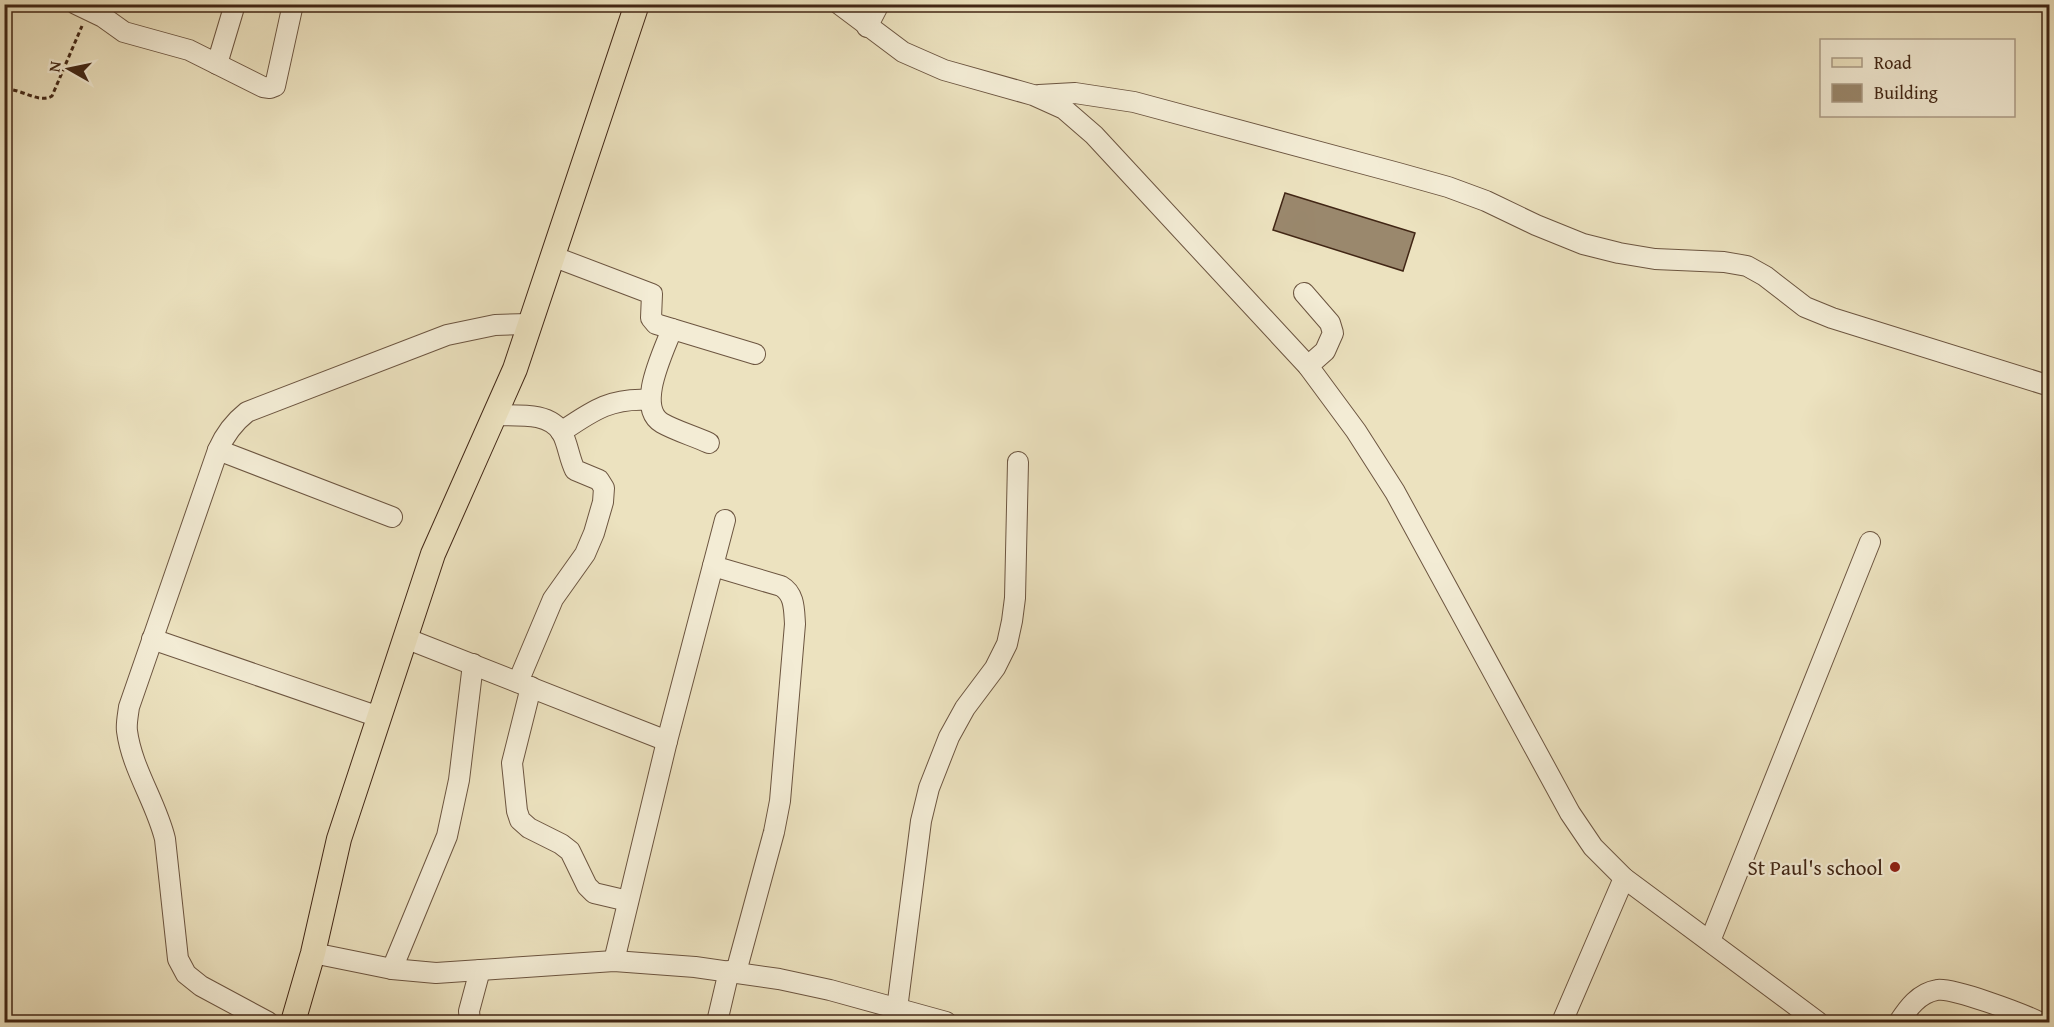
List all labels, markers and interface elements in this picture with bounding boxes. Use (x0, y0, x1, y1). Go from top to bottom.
north arrow (39, 39, 99, 99)
legend (1820, 39, 2015, 117)
text: Road (1874, 49, 1912, 76)
text: N (41, 59, 67, 74)
text: Building (1874, 79, 1938, 106)
place label: St Paul's school (1747, 852, 1883, 883)
marker: St Paul's school (1888, 860, 1902, 874)

